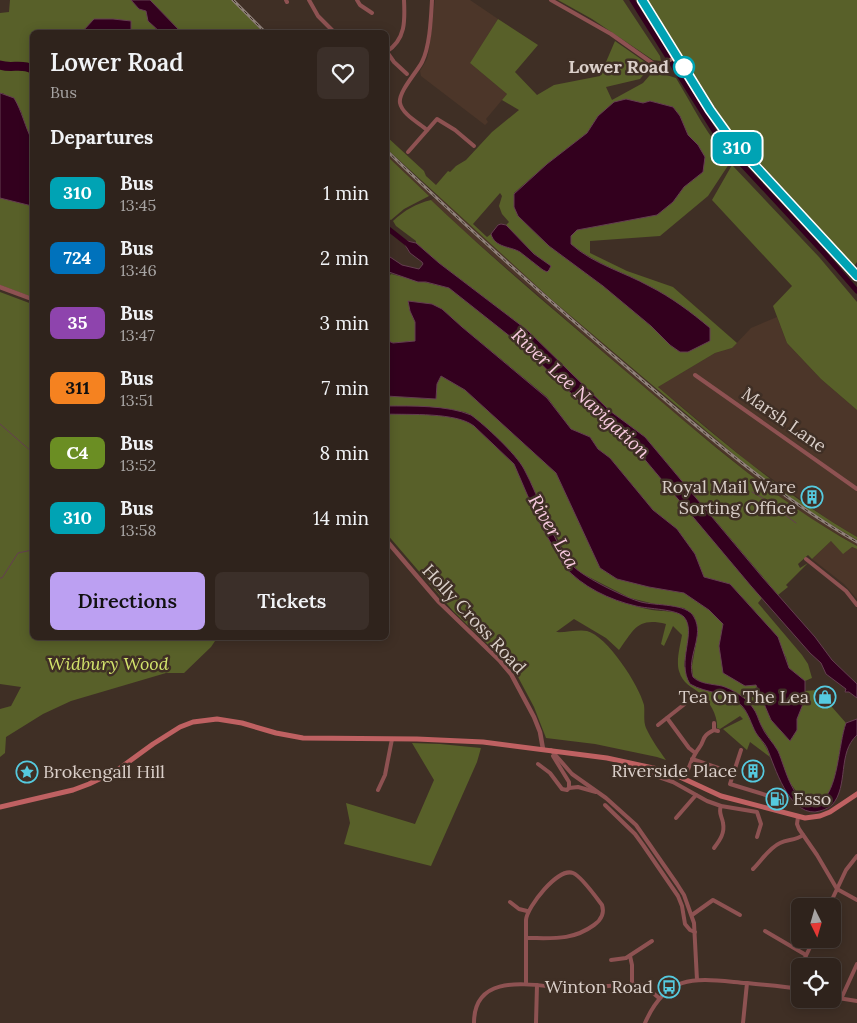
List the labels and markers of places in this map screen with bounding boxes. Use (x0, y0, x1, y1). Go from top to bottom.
place label: Lower Road (568, 55, 669, 78)
marker: Lower Road (673, 56, 695, 78)
place label: Royal Mail Ware Sorting Office (662, 475, 796, 519)
building icon: Royal Mail Ware Sorting Office (800, 485, 824, 509)
place label: Tea On The Lea (678, 685, 809, 708)
shop icon: Tea On The Lea (813, 685, 837, 709)
place label: Riverside Place (611, 759, 737, 782)
building icon: Riverside Place (741, 759, 765, 783)
place icon: Brokengall Hill (15, 760, 39, 784)
place label: Brokengall Hill (43, 760, 165, 783)
fuel station icon: Esso (765, 787, 789, 811)
place label: Esso (793, 787, 831, 810)
place label: Winton Road (545, 975, 653, 998)
bus stop icon: Winton Road (657, 975, 681, 999)

